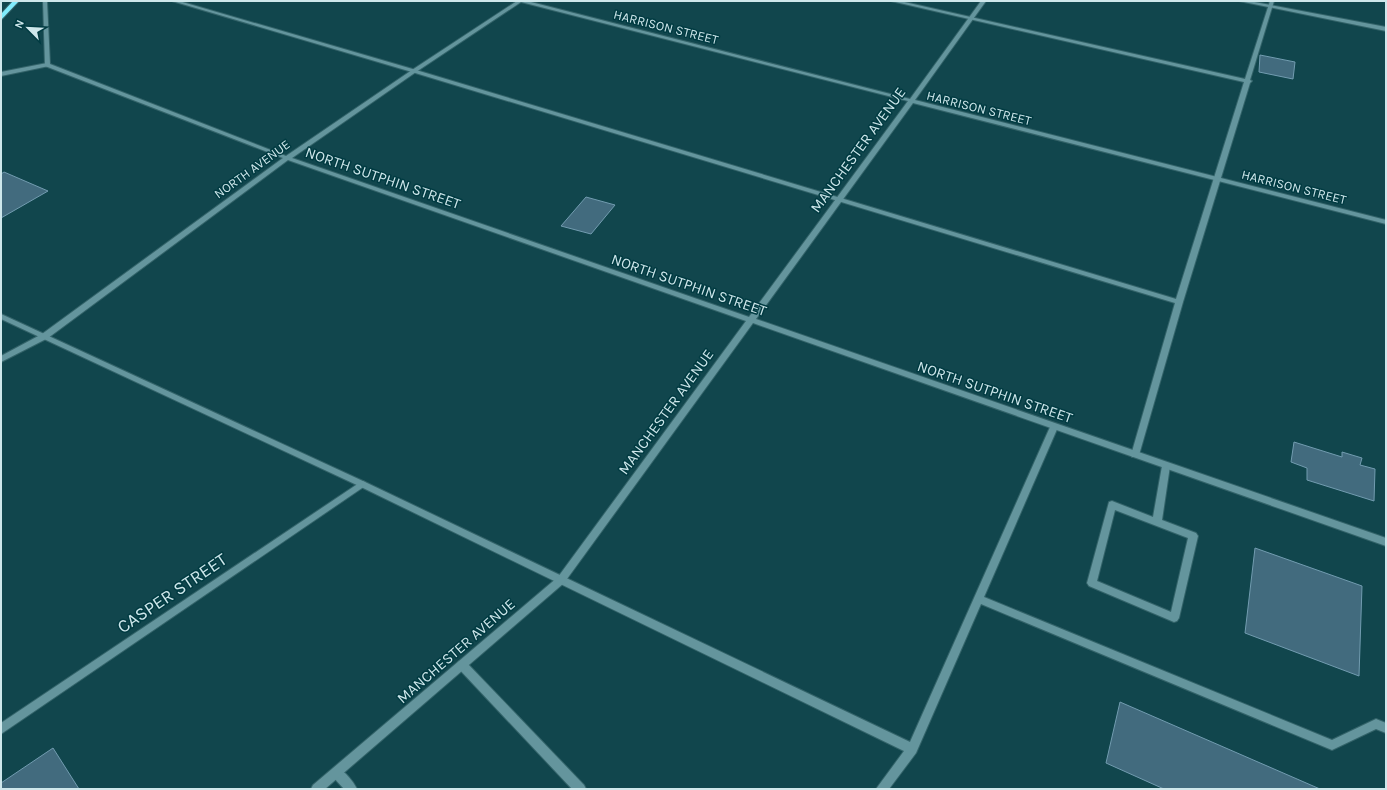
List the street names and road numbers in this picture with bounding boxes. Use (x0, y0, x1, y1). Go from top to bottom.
street label: HARRISON STREET (612, 7, 720, 47)
street label: MANCHESTER AVENUE (806, 84, 910, 216)
street label: HARRISON STREET (925, 88, 1033, 128)
street label: NORTH AVENUE (211, 136, 293, 202)
street label: NORTH SUTPHIN STREET (303, 143, 463, 213)
street label: HARRISON STREET (1240, 167, 1348, 207)
street label: NORTH SUTPHIN STREET (609, 250, 769, 320)
street label: MANCHESTER AVENUE (614, 346, 718, 478)
street label: NORTH SUTPHIN STREET (915, 357, 1075, 427)
street label: CASPER STREET (113, 548, 231, 638)
street label: MANCHESTER AVENUE (393, 595, 519, 707)

